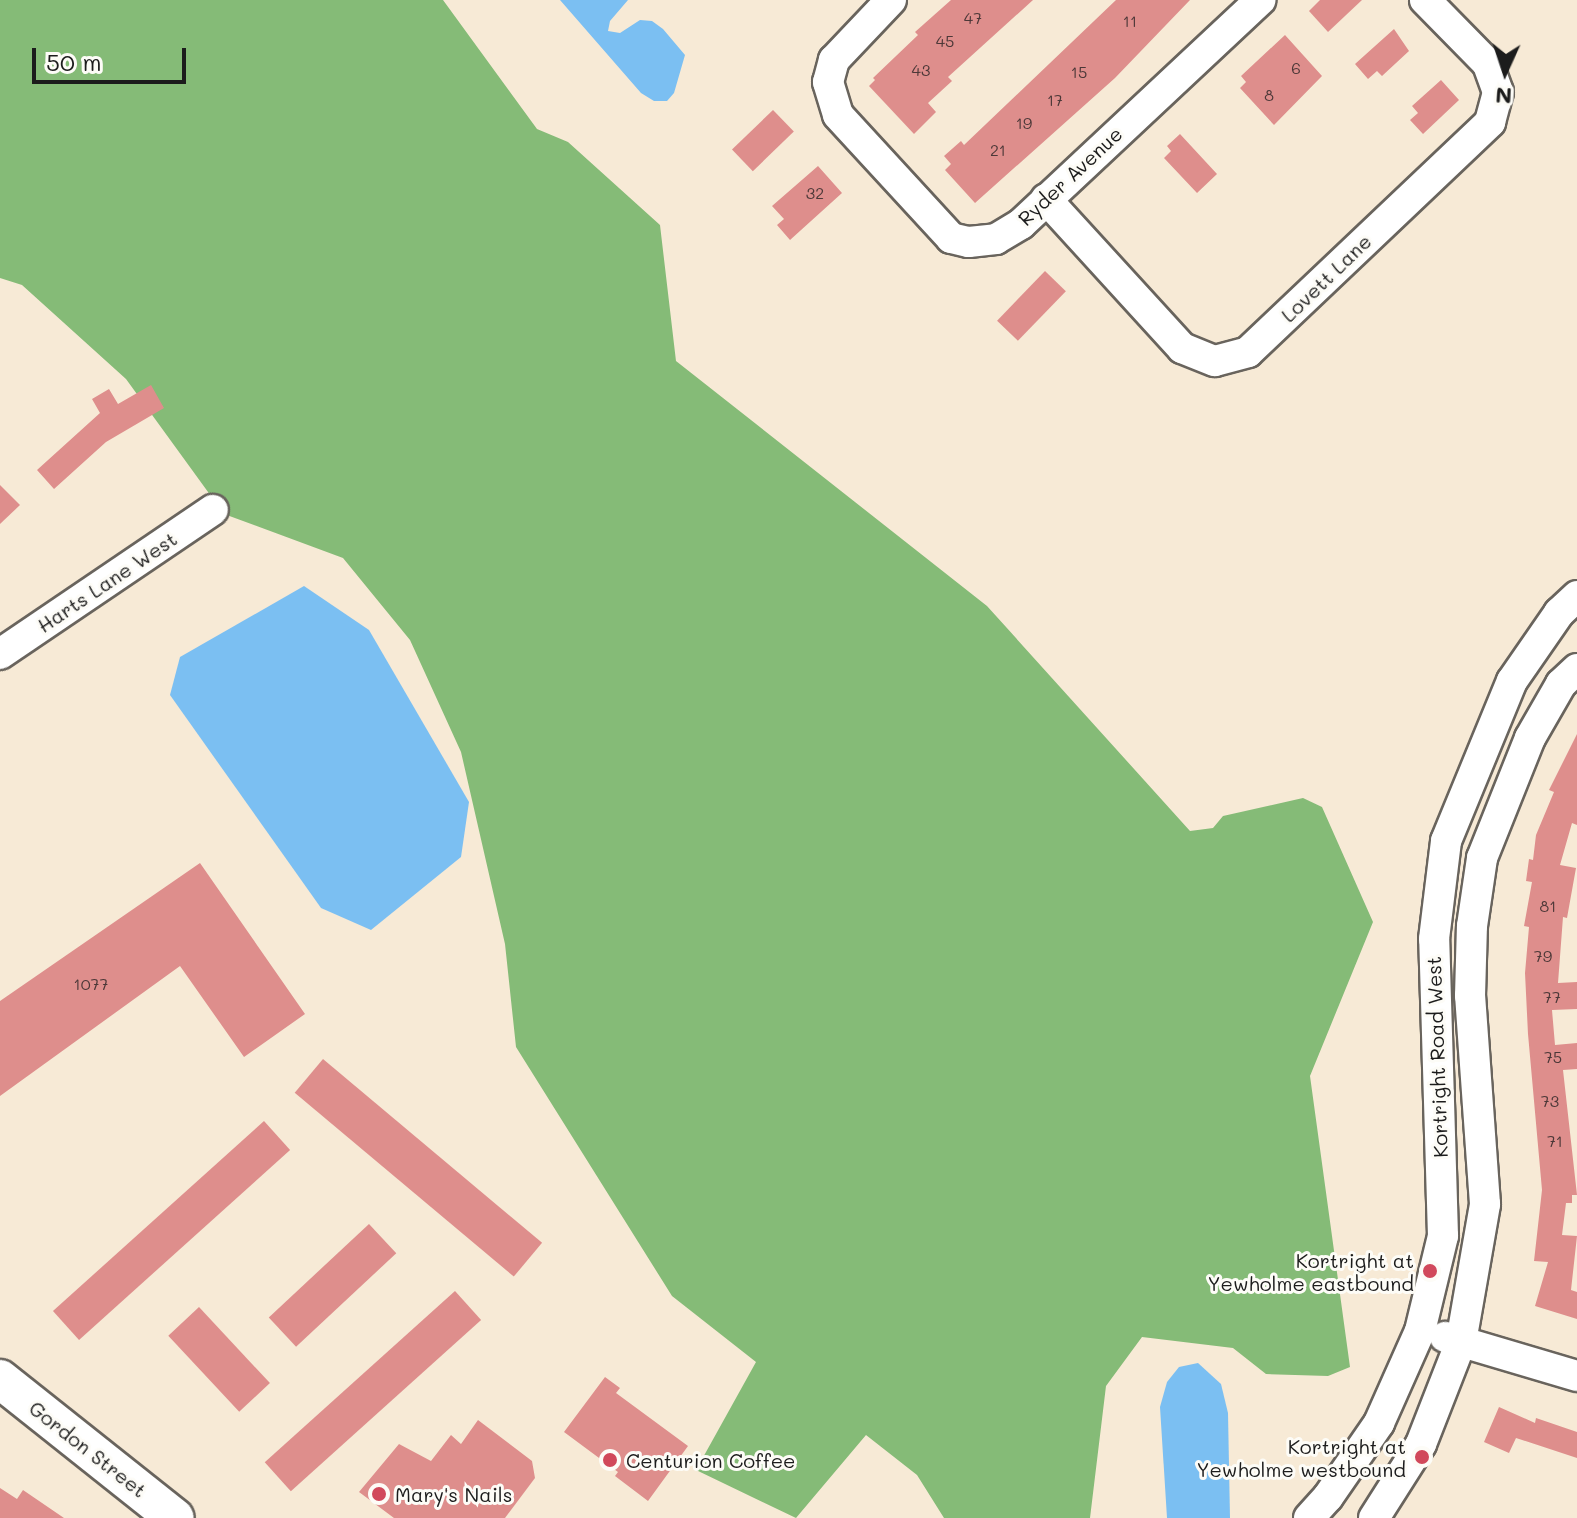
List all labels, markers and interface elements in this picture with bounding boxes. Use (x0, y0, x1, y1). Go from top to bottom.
house number: 47 (964, 8, 982, 28)
house number: 11 (1123, 11, 1137, 31)
house number: 45 (936, 31, 954, 51)
scale bar (36, 32, 190, 82)
north arrow (1465, 32, 1545, 112)
text: 50 m (46, 46, 102, 77)
house number: 6 (1291, 58, 1301, 78)
house number: 43 (912, 60, 930, 80)
house number: 15 (1071, 62, 1087, 82)
text: N (1495, 82, 1513, 111)
house number: 8 (1264, 85, 1274, 105)
house number: 17 (1047, 90, 1063, 110)
house number: 19 (1016, 113, 1032, 133)
street label: Ryder Avenue (1013, 122, 1127, 230)
house number: 21 (990, 140, 1006, 160)
house number: 32 (806, 183, 824, 203)
street label: Lovett Lane (1276, 229, 1376, 327)
street label: Harts Lane West (33, 526, 181, 638)
house number: 81 (1540, 896, 1556, 916)
house number: 79 (1534, 946, 1552, 966)
street label: Kortright Road West (1421, 956, 1453, 1158)
house number: 1077 (74, 974, 108, 994)
house number: 77 (1543, 987, 1561, 1007)
house number: 75 (1544, 1047, 1562, 1067)
house number: 73 (1541, 1091, 1559, 1111)
house number: 71 (1547, 1131, 1563, 1151)
place label: Kortright at Yewholme eastbound (1207, 1248, 1414, 1295)
marker: Kortright at Yewholme eastbound (1421, 1262, 1439, 1280)
street label: Gordon Street (25, 1396, 151, 1502)
place label: Kortright at Yewholme westbound (1196, 1434, 1406, 1481)
place label: Centurion Coffee (626, 1448, 795, 1472)
marker: Kortright at Yewholme westbound (1413, 1448, 1431, 1466)
marker: Centurion Coffee (601, 1451, 619, 1469)
place label: Mary's Nails (395, 1482, 512, 1506)
marker: Mary's Nails (370, 1485, 388, 1503)

